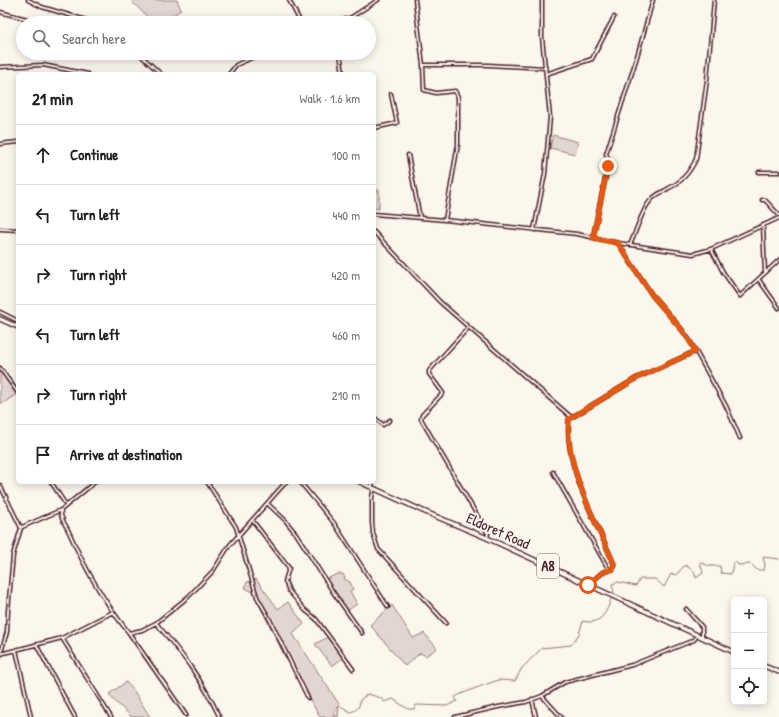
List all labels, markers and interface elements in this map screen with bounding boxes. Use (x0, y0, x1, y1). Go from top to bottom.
search box (16, 16, 376, 60)
icon: search (30, 27, 52, 49)
text: Search here (62, 28, 126, 49)
text: 21 min (32, 87, 73, 110)
text: Walk · 1.6 km (300, 89, 360, 107)
icon: ahead (32, 144, 54, 166)
text: Continue (70, 144, 118, 165)
text: 100 m (332, 146, 360, 164)
route end (599, 157, 617, 175)
icon: left (32, 204, 54, 226)
text: Turn left (70, 204, 120, 225)
text: 440 m (333, 206, 360, 224)
icon: right (32, 264, 54, 286)
text: Turn right (70, 264, 126, 285)
text: 420 m (331, 266, 360, 284)
icon: left (32, 324, 54, 346)
text: Turn left (70, 324, 120, 345)
text: 460 m (332, 326, 360, 344)
icon: right (32, 384, 54, 406)
text: Turn right (70, 384, 126, 405)
text: 210 m (332, 386, 360, 404)
icon: arrive (32, 444, 54, 466)
text: Arrive at destination (70, 444, 182, 465)
street label: Eldoret Road (463, 507, 533, 554)
road number: A8 (537, 554, 559, 578)
route start (579, 576, 597, 594)
map controls (731, 597, 767, 705)
button: + (731, 597, 767, 633)
button: − (731, 633, 767, 669)
button: locate (731, 669, 767, 705)

